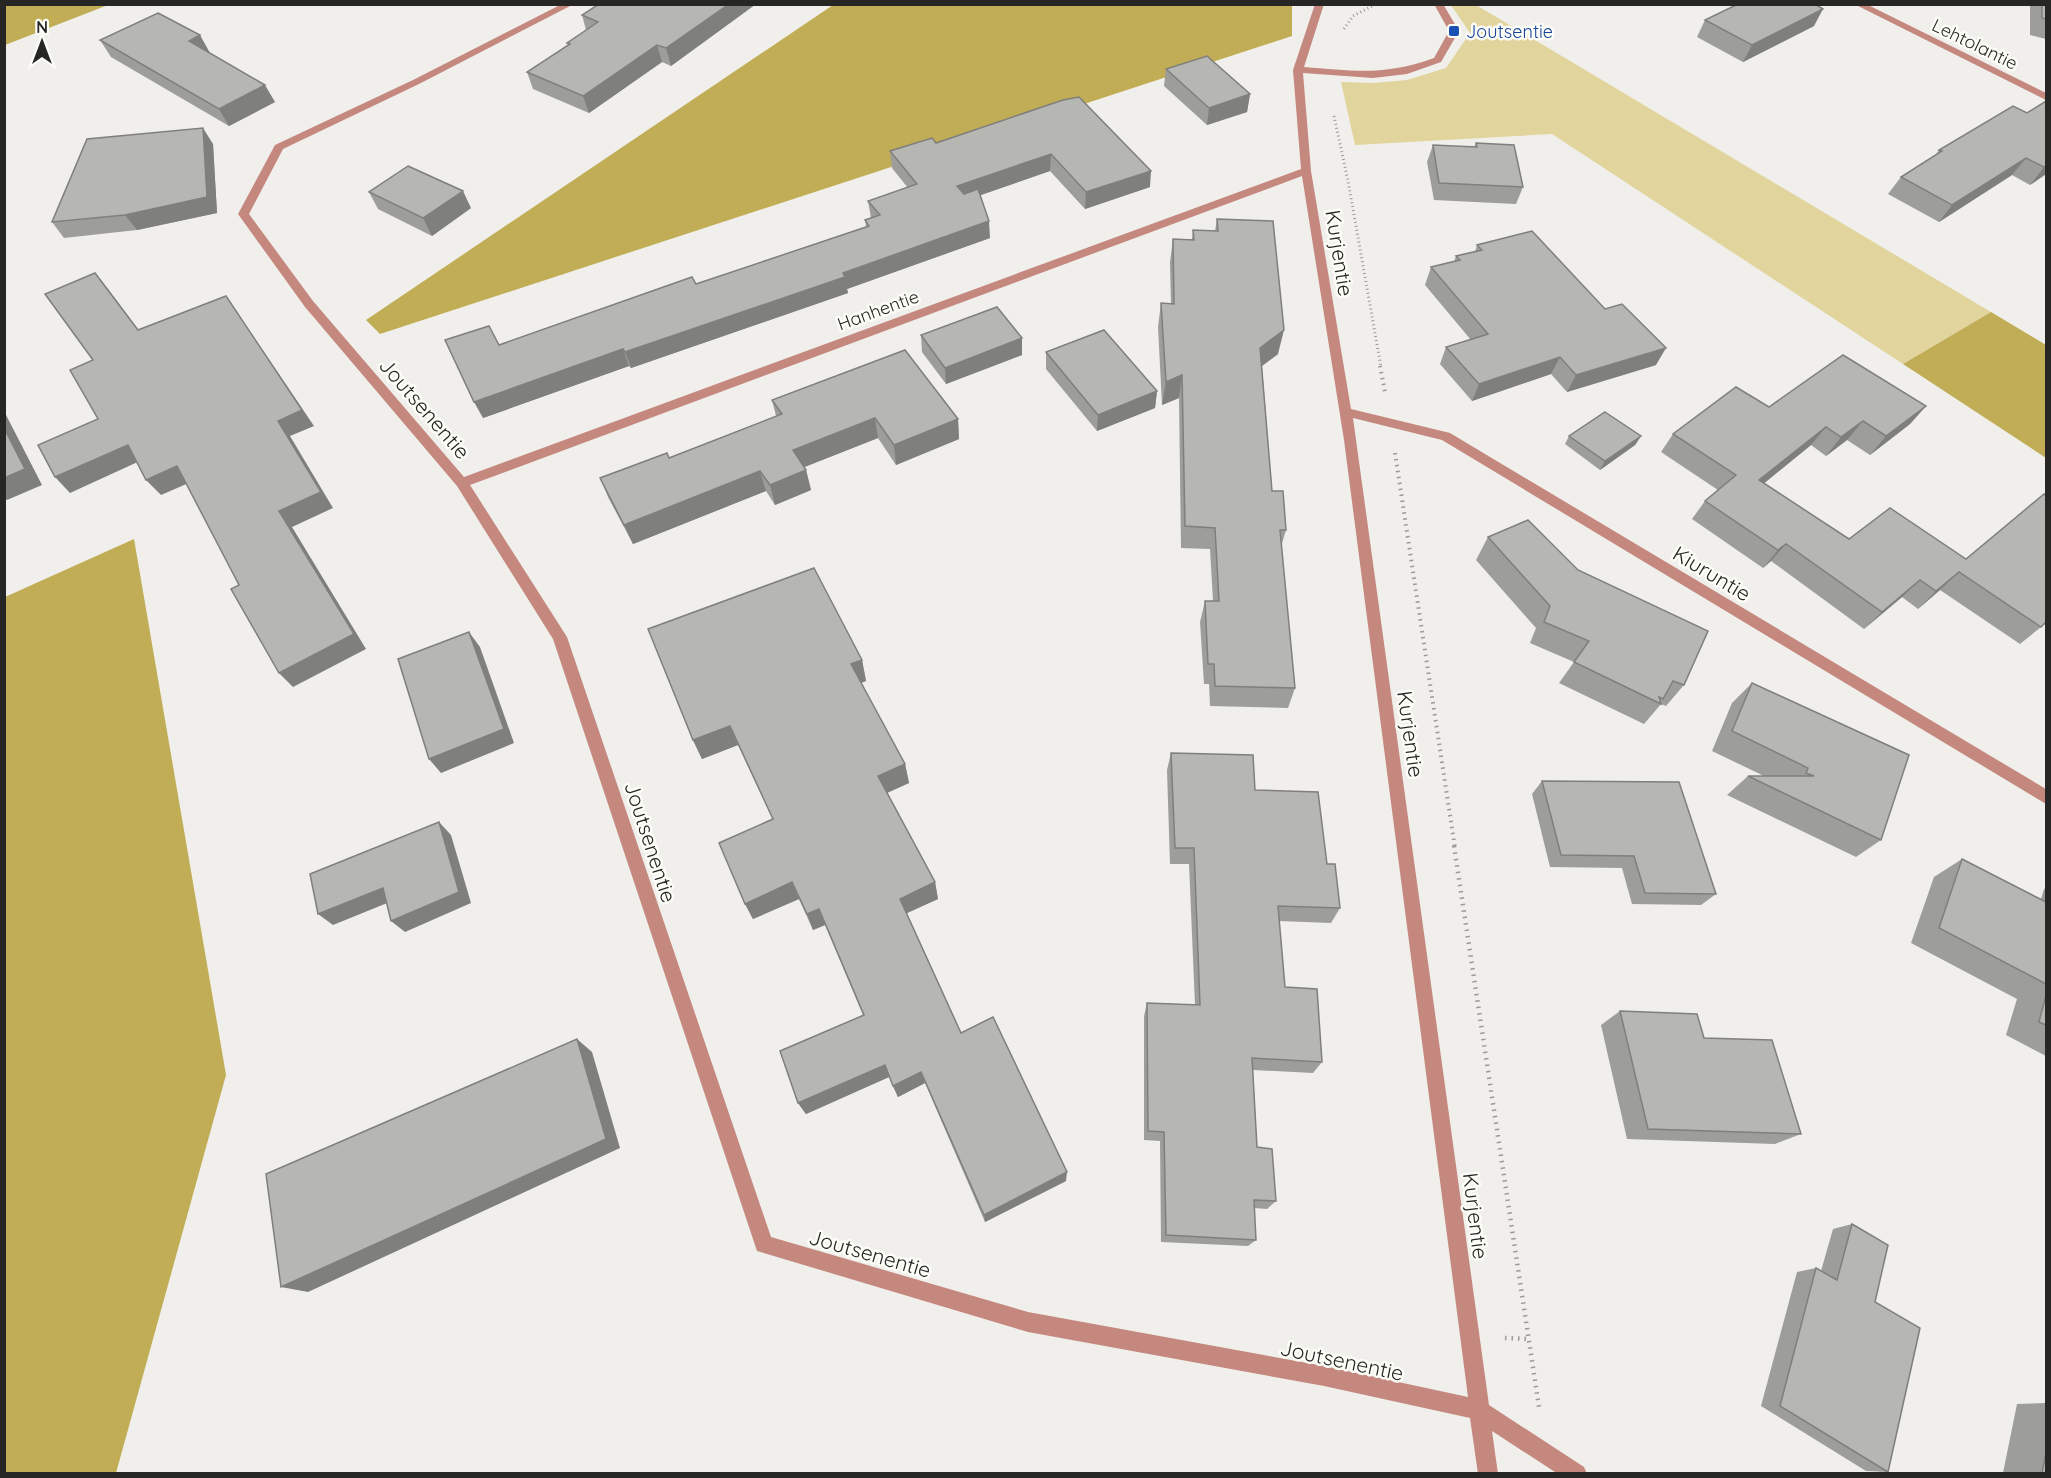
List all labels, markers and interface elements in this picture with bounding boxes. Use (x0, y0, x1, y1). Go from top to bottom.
north arrow (12, 12, 72, 72)
street label: Lehtolantie (1928, 13, 2022, 75)
text: N (36, 17, 48, 37)
place label: Joutsentie (1466, 20, 1553, 43)
marker: Joutsentie (1447, 24, 1461, 38)
street label: Kurjentie (1320, 208, 1360, 298)
street label: Hanhentie (834, 285, 922, 335)
street label: Joutsenentie (374, 352, 476, 464)
street label: Kiuruntie (1668, 540, 1756, 606)
street label: Kurjentie (1392, 689, 1430, 779)
street label: Joutsenentie (619, 778, 683, 906)
street label: Kurjentie (1458, 1171, 1494, 1261)
street label: Joutsenentie (806, 1223, 934, 1283)
street label: Joutsenentie (1278, 1334, 1406, 1386)

